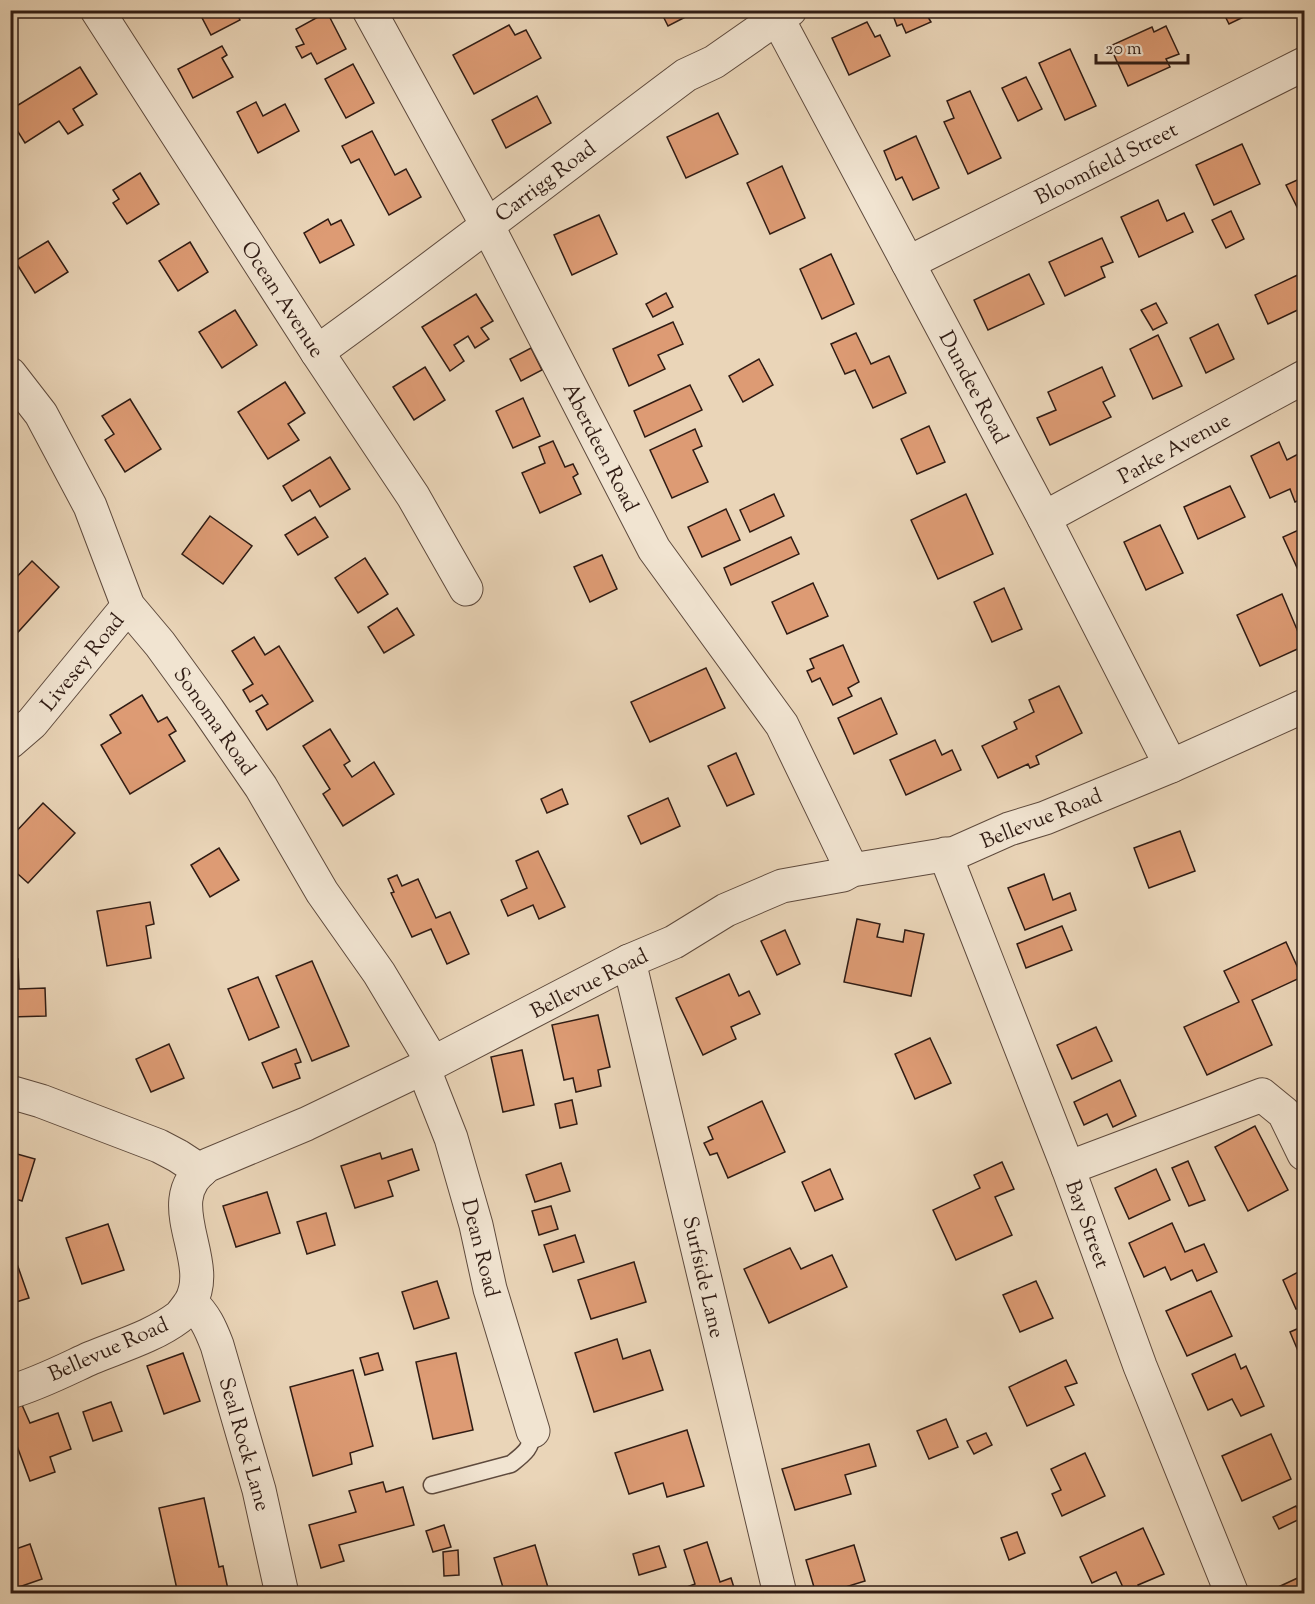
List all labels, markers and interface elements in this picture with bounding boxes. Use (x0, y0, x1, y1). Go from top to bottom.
scale bar (1096, 27, 1188, 65)
text: 20 m (1105, 37, 1142, 63)
street label: Bloomfield Street (1030, 116, 1183, 214)
street label: Carrigg Road (489, 135, 603, 231)
street label: Ocean Avenue (232, 236, 330, 364)
street label: Dundee Road (930, 326, 1015, 450)
street label: Aberdeen Road (554, 378, 645, 518)
street label: Parke Avenue (1113, 407, 1237, 493)
street label: Livesey Road (35, 608, 133, 719)
street label: Sonoma Road (165, 662, 262, 783)
street label: Bellevue Road (977, 782, 1107, 858)
street label: Bellevue Road (526, 942, 654, 1027)
street label: Bay Street (1056, 1176, 1116, 1273)
street label: Dean Road (452, 1196, 506, 1301)
street label: Surfside Lane (673, 1214, 731, 1341)
street label: Bellevue Road (44, 1311, 174, 1391)
street label: Seal Rock Lane (210, 1374, 277, 1515)

